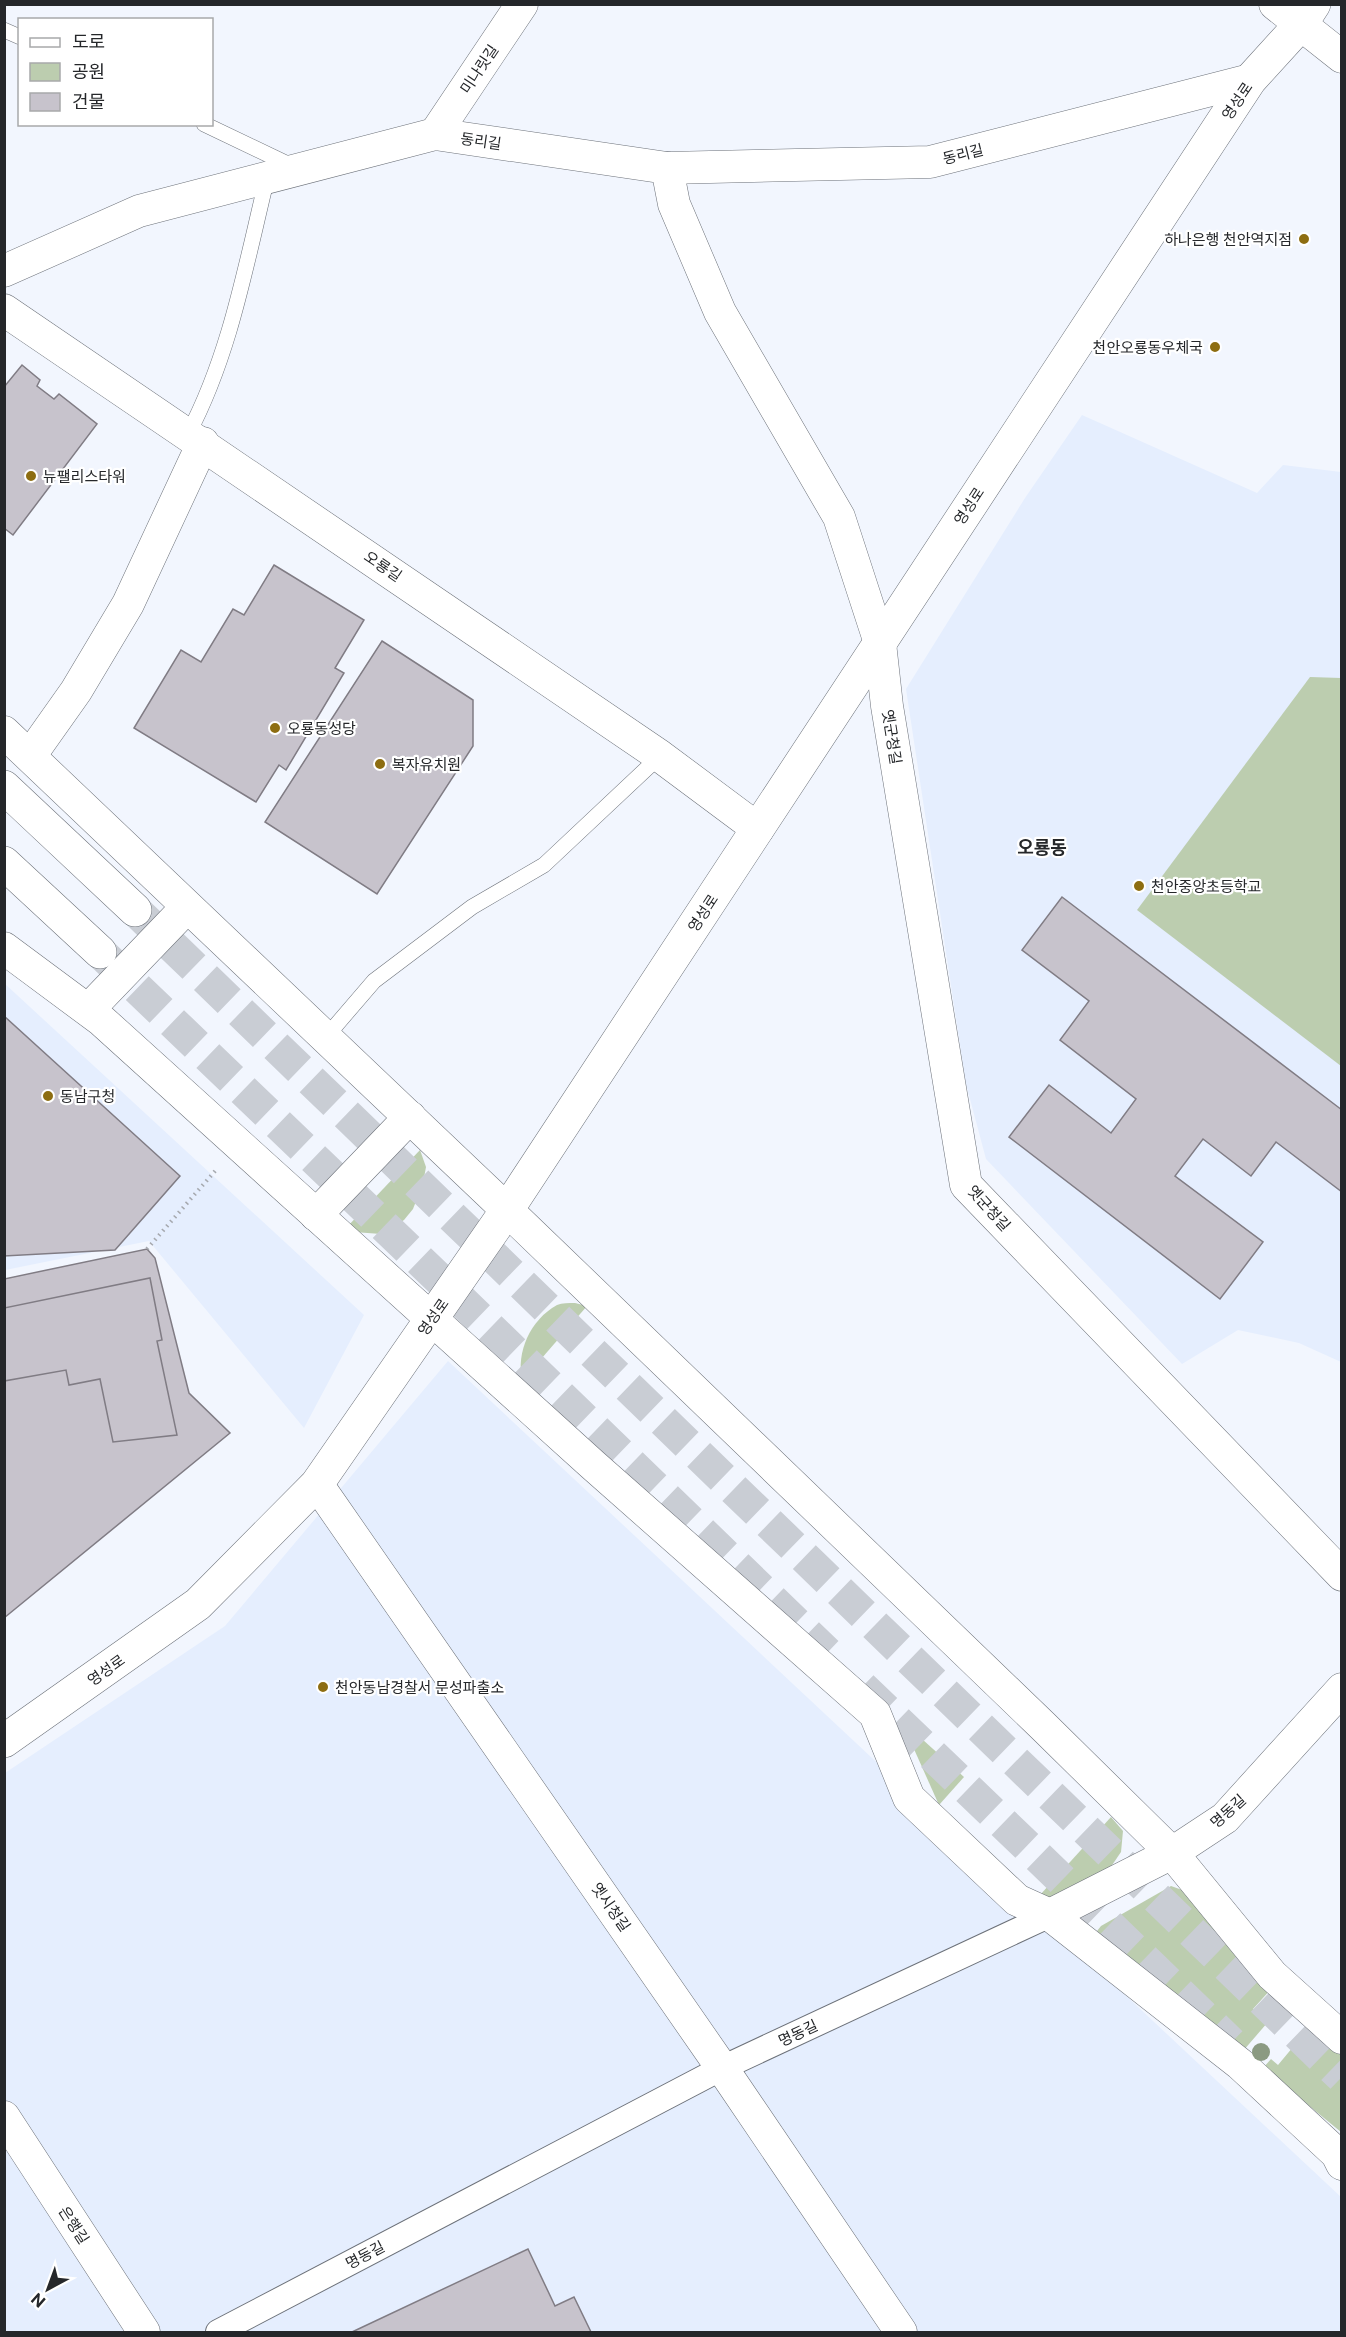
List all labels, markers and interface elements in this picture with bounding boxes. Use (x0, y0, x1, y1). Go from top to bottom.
legend (18, 18, 213, 126)
text: 도로 (72, 31, 105, 52)
street label: 미나릿길 (457, 41, 501, 97)
text: 공원 (72, 61, 105, 82)
street label: 영성로 (1218, 79, 1256, 123)
text: 건물 (72, 91, 105, 112)
street label: 동리길 (459, 130, 503, 152)
street label: 동리길 (941, 141, 985, 167)
place label: 하나은행 천안역지점 (1164, 231, 1292, 248)
marker: 하나은행 천안역지점 (1297, 232, 1311, 246)
place label: 천안오룡동우체국 (1093, 339, 1203, 356)
marker: 천안오룡동우체국 (1208, 340, 1222, 354)
place label: 뉴팰리스타워 (43, 468, 126, 485)
marker: 뉴팰리스타워 (24, 469, 38, 483)
street label: 영성로 (951, 484, 987, 528)
street label: 오룡길 (361, 547, 405, 585)
street label: 옛군청길 (879, 708, 905, 766)
place label: 오룡동성당 (287, 720, 356, 737)
marker: 오룡동성당 (268, 721, 282, 735)
place label: 복자유치원 (392, 756, 461, 773)
marker: 복자유치원 (373, 757, 387, 771)
district label: 오룡동 (1017, 837, 1067, 858)
place label: 천안중앙초등학교 (1151, 878, 1261, 895)
marker: 천안중앙초등학교 (1132, 879, 1146, 893)
street label: 영성로 (685, 891, 721, 935)
place label: 동남구청 (60, 1088, 115, 1105)
marker: 동남구청 (41, 1089, 55, 1103)
street label: 옛군청길 (964, 1182, 1014, 1234)
street label: 영성로 (414, 1295, 452, 1339)
street label: 영성로 (84, 1651, 128, 1689)
place label: 천안동남경찰서 문성파출소 (335, 1679, 504, 1696)
marker: 천안동남경찰서 문성파출소 (316, 1680, 330, 1694)
street label: 명동길 (1207, 1791, 1249, 1831)
street label: 옛시청길 (588, 1880, 634, 1934)
street label: 명동길 (776, 2017, 820, 2049)
street label: 은행길 (56, 2203, 92, 2247)
street label: 명동길 (343, 2238, 387, 2272)
north arrow (18, 2259, 78, 2319)
text: N (28, 2289, 49, 2311)

